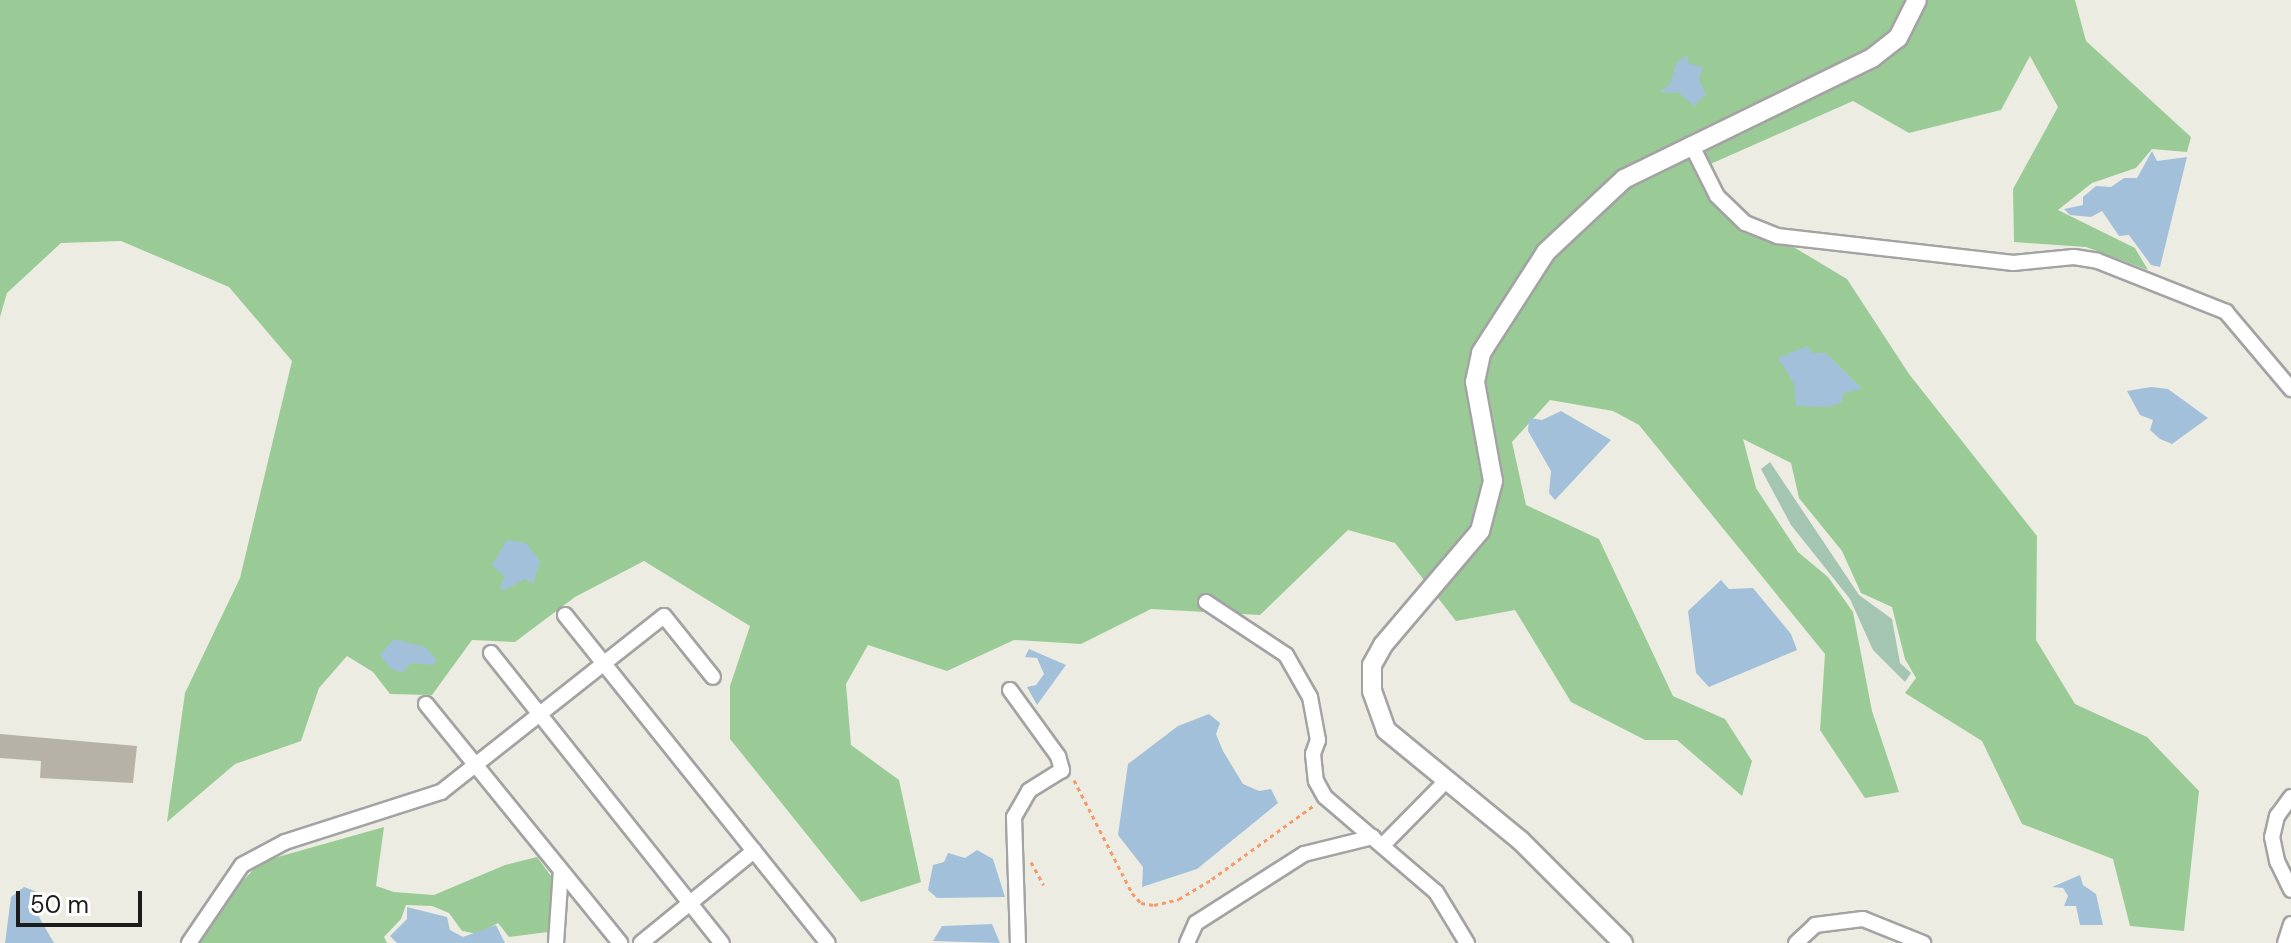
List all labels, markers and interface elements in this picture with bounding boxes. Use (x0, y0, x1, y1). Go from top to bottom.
scale bar (20, 875, 146, 925)
text: 50 m (30, 889, 89, 920)

